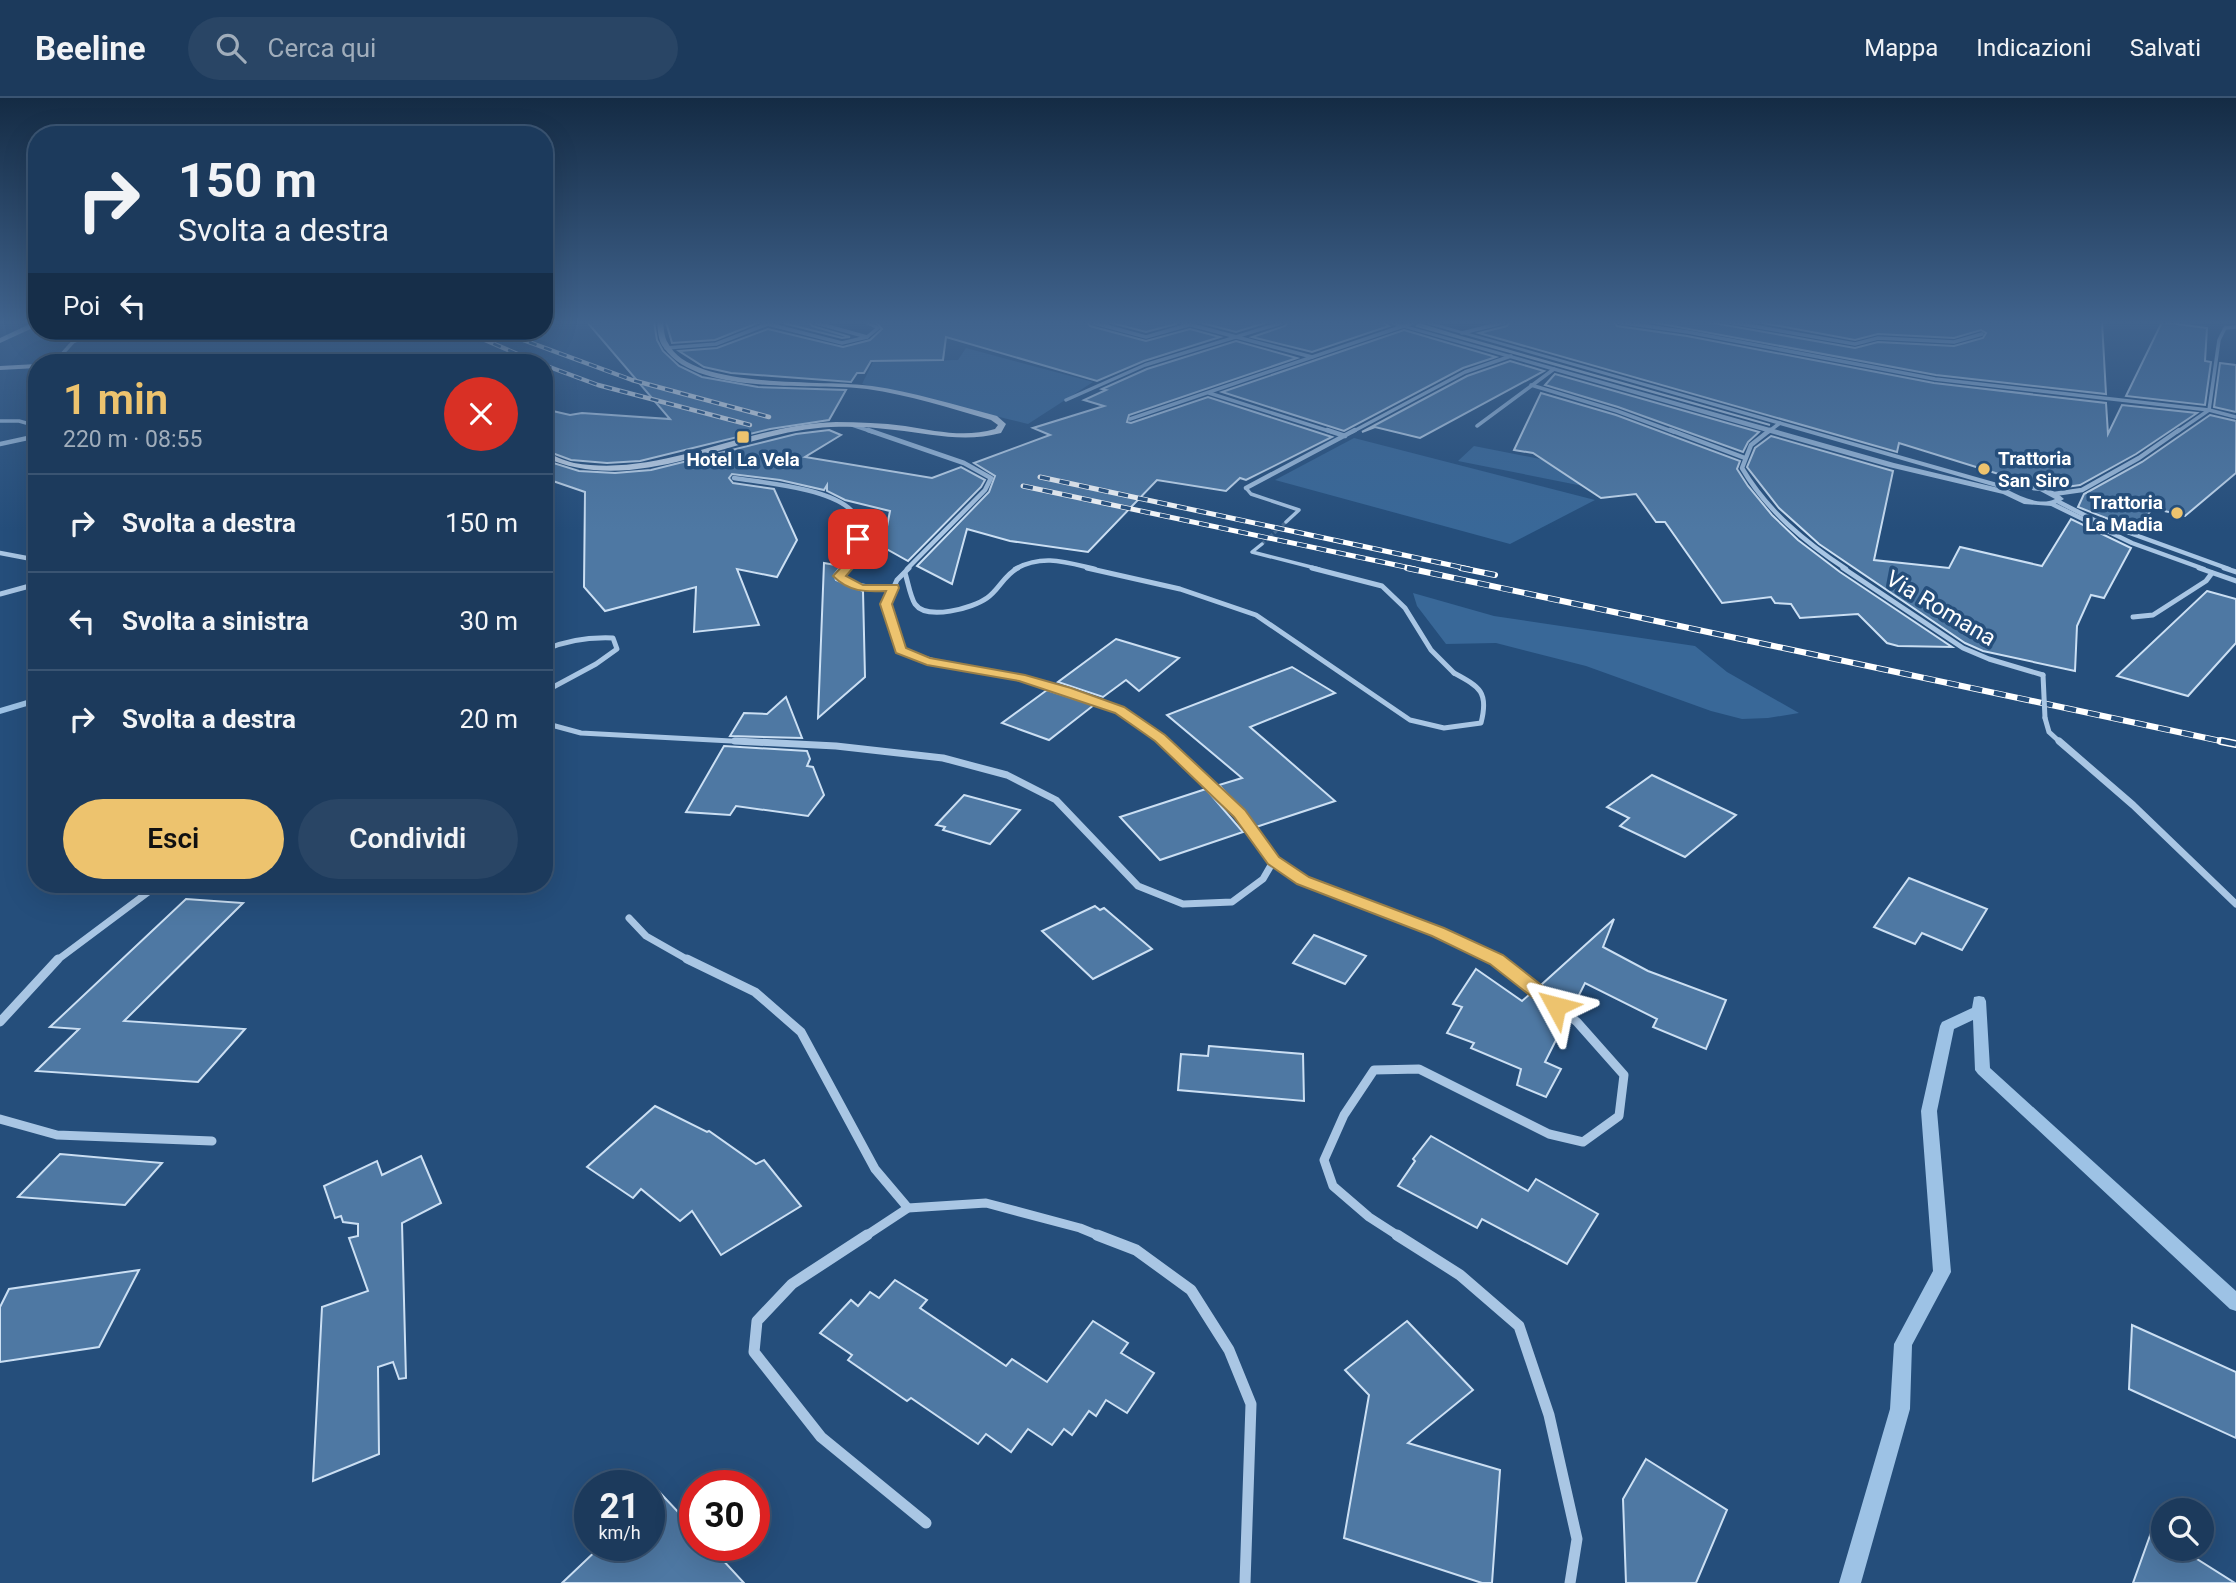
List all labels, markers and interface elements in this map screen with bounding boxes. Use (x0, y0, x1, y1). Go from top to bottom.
search box (188, 17, 678, 80)
text: Beeline (35, 29, 146, 68)
icon: search (212, 29, 250, 67)
text: Cerca qui (268, 33, 376, 63)
text: Mappa (1864, 34, 1938, 62)
text: Indicazioni (1976, 34, 2092, 62)
text: Salvati (2130, 34, 2201, 62)
text: 150 m (178, 152, 317, 209)
icon: right (63, 154, 154, 245)
text: Svolta a destra (178, 211, 389, 249)
icon: left (114, 287, 152, 325)
text: Poi (63, 291, 100, 321)
text: 1 min (63, 375, 168, 424)
button: close (444, 377, 518, 451)
text: 220 m · 08:55 (63, 426, 202, 453)
marker: Hotel La Vela (735, 429, 751, 445)
place label: Trattoria San Siro (1998, 447, 2071, 492)
place label: Hotel La Vela (686, 448, 800, 471)
marker: Trattoria San Siro (1976, 461, 1992, 477)
place label: Trattoria La Madia (2085, 491, 2163, 536)
icon: right (63, 504, 101, 542)
marker: Trattoria La Madia (2169, 505, 2185, 521)
text: Svolta a destra (122, 508, 296, 538)
text: 150 m (445, 508, 518, 538)
pin (828, 509, 888, 569)
icon: arrive (839, 520, 877, 558)
street label: Via Romana (1881, 565, 2001, 652)
icon: left (63, 602, 101, 640)
text: Svolta a sinistra (122, 606, 309, 636)
text: 30 m (460, 606, 518, 636)
icon: right (63, 700, 101, 738)
text: Svolta a destra (122, 704, 296, 734)
text: 20 m (460, 704, 518, 734)
button: Esci (63, 799, 284, 879)
button: Condividi (298, 799, 518, 879)
position arrow (1519, 969, 1593, 1043)
speed limit sign: 30 (679, 1470, 770, 1561)
text: 21 (599, 1486, 640, 1527)
map controls (2151, 1498, 2214, 1561)
button: search (2151, 1498, 2214, 1561)
text: km/h (598, 1522, 641, 1543)

